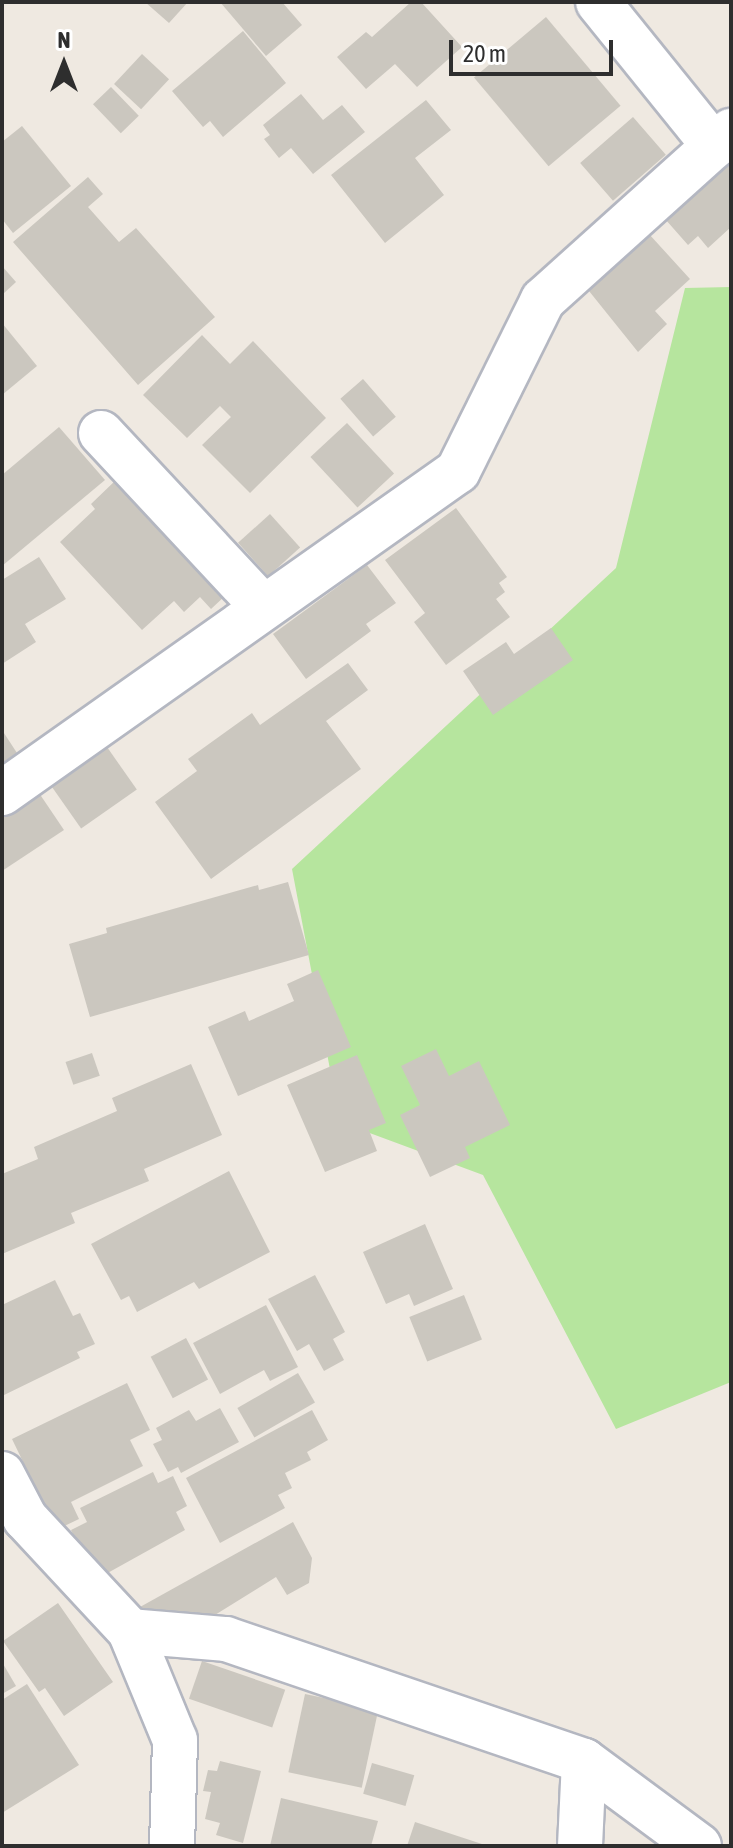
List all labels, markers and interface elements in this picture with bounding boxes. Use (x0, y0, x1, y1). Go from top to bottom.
north arrow (24, 24, 104, 104)
scale bar (453, 24, 617, 74)
text: N (58, 27, 70, 53)
text: 20 m (463, 40, 506, 67)

